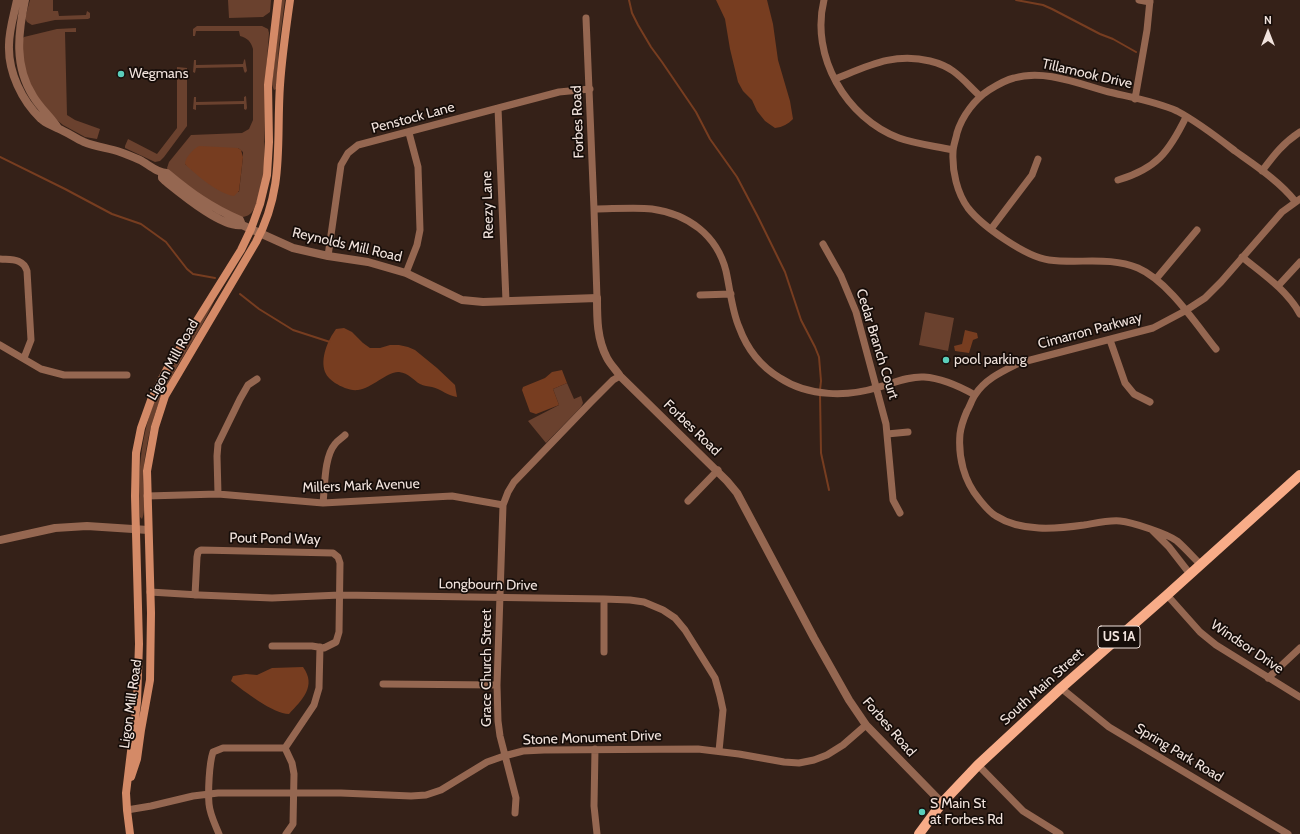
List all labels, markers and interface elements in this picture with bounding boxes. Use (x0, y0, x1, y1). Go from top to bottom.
north arrow (1248, 12, 1288, 52)
text: N (1264, 13, 1272, 27)
street label: Tillamook Drive (1040, 55, 1134, 93)
place label: Wegmans (129, 66, 188, 82)
marker: Wegmans (116, 69, 126, 79)
street label: Forbes Road (568, 85, 588, 159)
street label: Penstock Lane (370, 99, 456, 137)
street label: Reezy Lane (478, 171, 498, 239)
street label: Reynolds Mill Road (290, 224, 404, 266)
street label: Cedar Branch Court (852, 287, 902, 401)
street label: Cimarron Parkway (1036, 309, 1144, 353)
street label: Ligon Mill Road (144, 317, 202, 403)
place label: pool parking (954, 352, 1027, 368)
marker: pool parking (941, 355, 951, 365)
street label: Forbes Road (660, 397, 724, 459)
street label: Millers Mark Avenue (302, 476, 420, 496)
street label: Pout Pond Way (229, 530, 321, 548)
street label: Longbourn Drive (438, 576, 538, 594)
street label: Grace Church Street (479, 609, 495, 727)
street label: Windsor Drive (1207, 616, 1287, 678)
road number: US 1A (1098, 626, 1140, 648)
street label: South Main Street (997, 645, 1087, 729)
street label: Ligon Mill Road (116, 658, 146, 750)
street label: Forbes Road (859, 694, 919, 760)
street label: Spring Park Road (1132, 720, 1226, 786)
street label: Stone Monument Drive (522, 727, 662, 749)
place label: S Main St at Forbes Rd (930, 796, 1003, 828)
marker: S Main St at Forbes Rd (917, 807, 927, 817)

